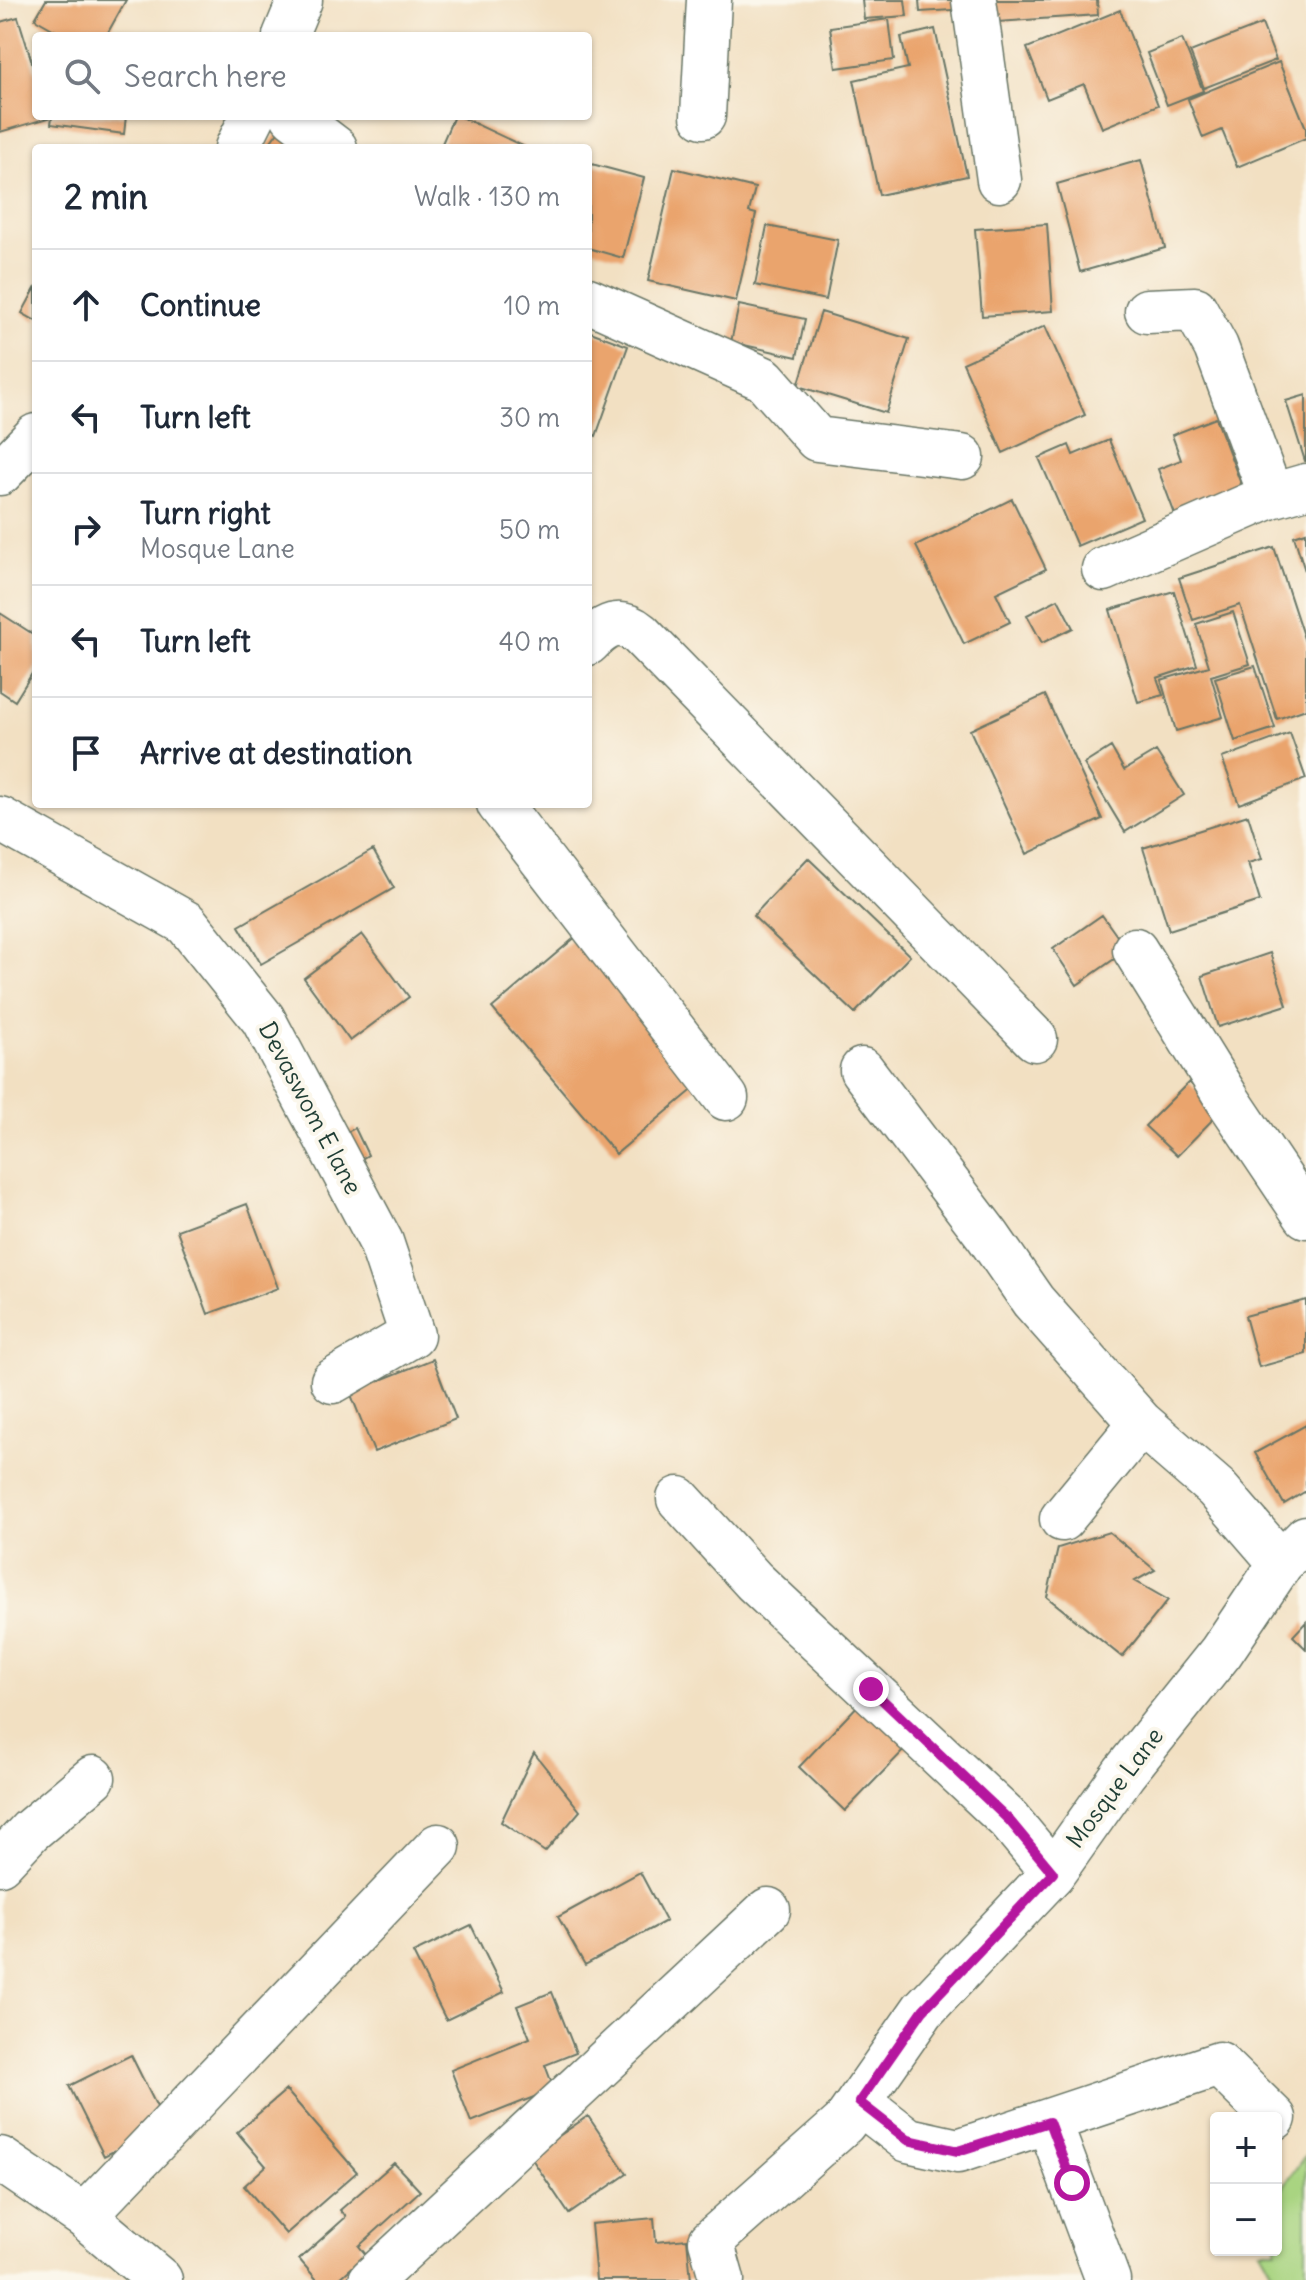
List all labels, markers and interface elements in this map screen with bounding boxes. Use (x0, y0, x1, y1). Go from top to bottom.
search box (32, 32, 592, 120)
icon: search (60, 54, 104, 98)
text: Search here (124, 57, 287, 95)
text: 2 min (64, 175, 148, 218)
text: Walk · 130 m (414, 180, 560, 213)
icon: ahead (64, 283, 108, 327)
text: Continue (140, 286, 261, 324)
text: 10 m (504, 289, 560, 322)
icon: left (64, 395, 108, 439)
text: Turn left (140, 398, 251, 436)
text: 30 m (499, 401, 560, 434)
text: Turn right (140, 494, 271, 532)
icon: right (64, 507, 108, 551)
text: 50 m (499, 513, 560, 546)
text: Mosque Lane (140, 532, 295, 565)
icon: left (64, 619, 108, 663)
text: Turn left (140, 622, 251, 660)
text: 40 m (499, 625, 560, 658)
icon: arrive (64, 731, 108, 775)
text: Arrive at destination (140, 734, 412, 772)
street label: Devaswom E lane (253, 1016, 369, 1199)
route end (853, 1671, 889, 1707)
street label: Mosque Lane (1059, 1721, 1169, 1853)
map controls (1210, 2112, 1282, 2256)
button: + (1210, 2112, 1282, 2184)
route start (1054, 2165, 1090, 2201)
button: − (1210, 2184, 1282, 2256)

